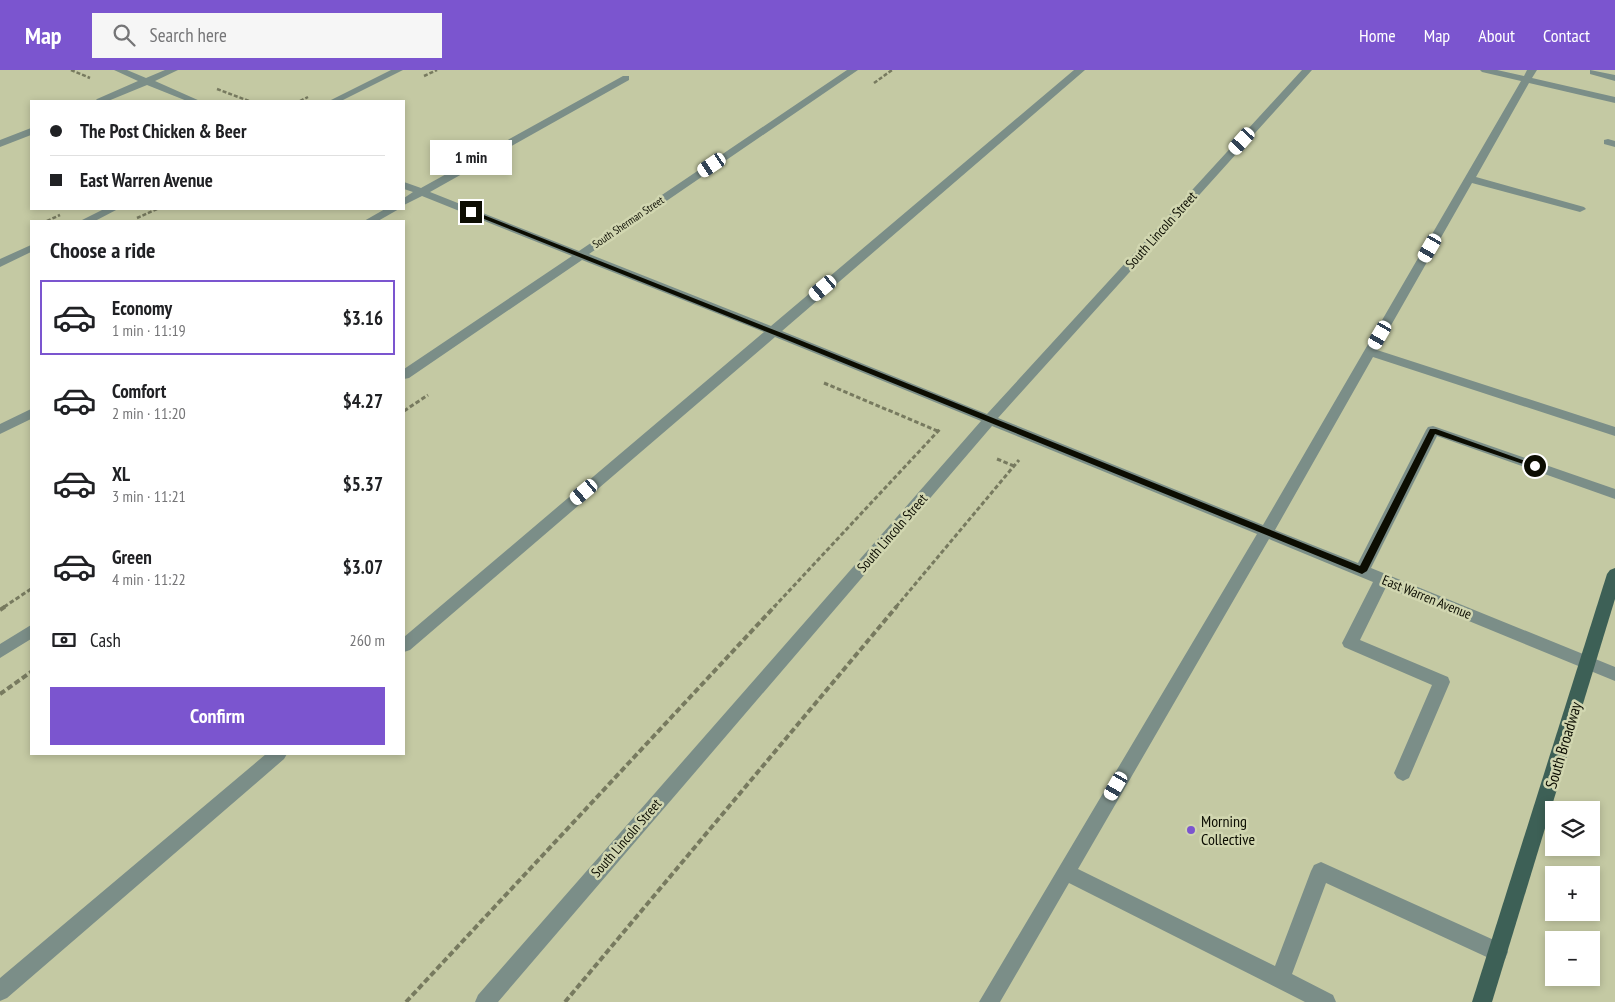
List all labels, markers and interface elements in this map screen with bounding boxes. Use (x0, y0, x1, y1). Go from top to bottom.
search box (92, 13, 442, 58)
text: Map (25, 20, 62, 51)
icon: search (110, 21, 138, 49)
text: Search here (150, 23, 227, 47)
text: Home (1359, 24, 1396, 47)
text: Map (1424, 24, 1450, 47)
text: About (1478, 24, 1515, 47)
text: Contact (1543, 24, 1590, 47)
text: The Post Chicken & Beer (80, 119, 246, 143)
car (1226, 125, 1257, 157)
callout: 1 min (430, 140, 512, 174)
text: 1 min (455, 147, 487, 167)
car (695, 150, 728, 180)
text: East Warren Avenue (80, 168, 213, 192)
street label: South Lincoln Street (1121, 187, 1201, 273)
street label: South Sherman Street (590, 193, 666, 251)
route end (460, 201, 482, 223)
car (1416, 231, 1443, 265)
text: Choose a ride (50, 236, 155, 264)
car (806, 273, 839, 303)
icon: car (52, 295, 97, 340)
text: Economy (112, 296, 172, 320)
text: $3.16 (343, 306, 383, 330)
car (1366, 318, 1393, 352)
text: 1 min · 11:19 (112, 320, 186, 340)
icon: car (52, 378, 97, 423)
text: Comfort (112, 379, 166, 403)
text: $4.27 (343, 389, 383, 413)
text: 2 min · 11:20 (112, 403, 186, 423)
route start (1524, 455, 1546, 477)
icon: car (52, 461, 97, 506)
text: XL (112, 462, 130, 486)
text: $5.37 (343, 472, 383, 496)
car (567, 477, 600, 507)
text: 3 min · 11:21 (112, 486, 186, 506)
street label: South Lincoln Street (853, 490, 931, 576)
icon: car (52, 544, 97, 589)
text: Green (112, 545, 152, 569)
text: $3.07 (343, 555, 383, 579)
text: 4 min · 11:22 (112, 569, 186, 589)
street label: East Warren Avenue (1380, 571, 1475, 623)
icon: cash (50, 626, 78, 654)
text: Cash (90, 628, 121, 652)
text: 260 m (350, 630, 385, 650)
button: Confirm (50, 687, 385, 745)
street label: South Broadway (1540, 699, 1586, 791)
car (1102, 769, 1129, 803)
street label: South Lincoln Street (587, 795, 665, 881)
map controls (1545, 801, 1600, 986)
button: layers (1545, 801, 1600, 856)
place label: Morning Collective (1201, 811, 1255, 849)
marker: Morning Collective (1185, 824, 1197, 836)
button: + (1545, 866, 1600, 921)
button: − (1545, 931, 1600, 986)

